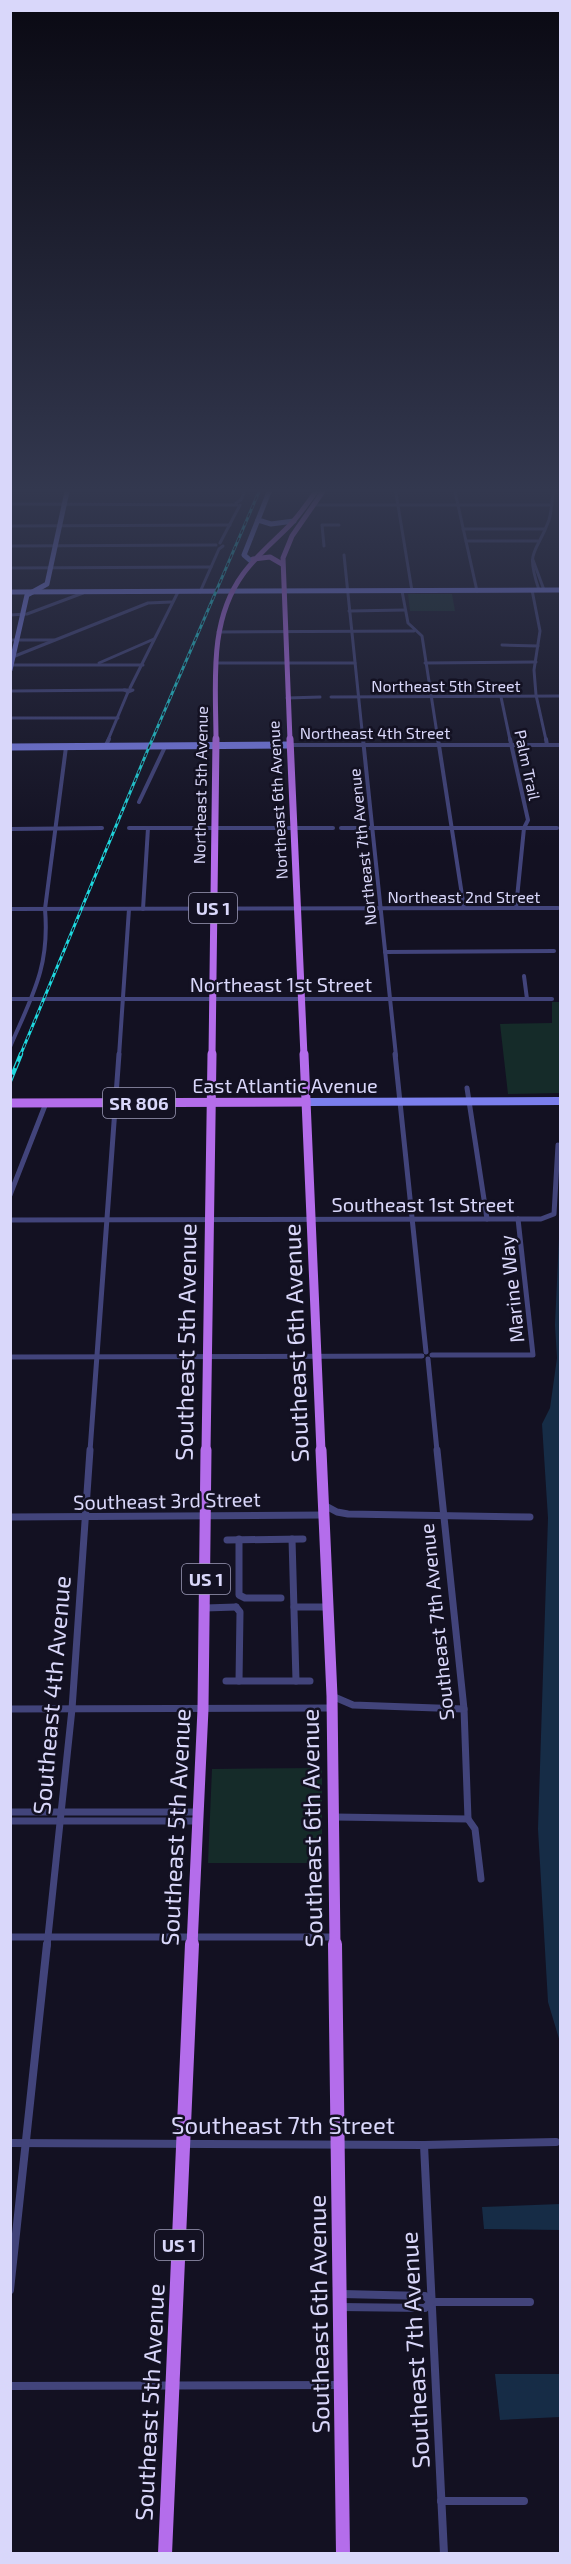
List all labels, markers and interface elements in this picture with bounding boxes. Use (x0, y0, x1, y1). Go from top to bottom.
street label: Northeast 5th Street (371, 676, 521, 695)
street label: Northeast 5th Avenue (189, 706, 211, 864)
street label: Northeast 6th Avenue (263, 720, 291, 880)
street label: Northeast 4th Street (300, 723, 450, 742)
street label: Palm Trail (511, 728, 545, 802)
street label: Northeast 7th Avenue (344, 768, 380, 926)
street label: Northeast 2nd Street (388, 887, 540, 906)
road number: US 1 (189, 893, 237, 923)
street label: Northeast 1st Street (190, 972, 373, 996)
street label: East Atlantic Avenue (192, 1073, 378, 1097)
road number: SR 806 (103, 1088, 175, 1118)
street label: Southeast 1st Street (332, 1192, 515, 1216)
street label: Southeast 5th Avenue (168, 1223, 202, 1461)
street label: Southeast 6th Avenue (276, 1223, 314, 1463)
street label: Marine Way (493, 1233, 529, 1344)
street label: Southeast 3rd Street (73, 1486, 261, 1514)
street label: Southeast 7th Avenue (414, 1522, 458, 1722)
road number: US 1 (182, 1564, 230, 1594)
street label: Southeast 4th Avenue (26, 1574, 76, 1816)
street label: Southeast 5th Avenue (154, 1708, 196, 1946)
street label: Southeast 6th Avenue (294, 1708, 328, 1948)
street label: Southeast 7th Street (171, 2110, 395, 2139)
street label: Southeast 6th Avenue (301, 2194, 335, 2434)
road number: US 1 (155, 2230, 203, 2260)
street label: Southeast 7th Avenue (393, 2231, 435, 2469)
street label: Southeast 5th Avenue (128, 2283, 170, 2521)

